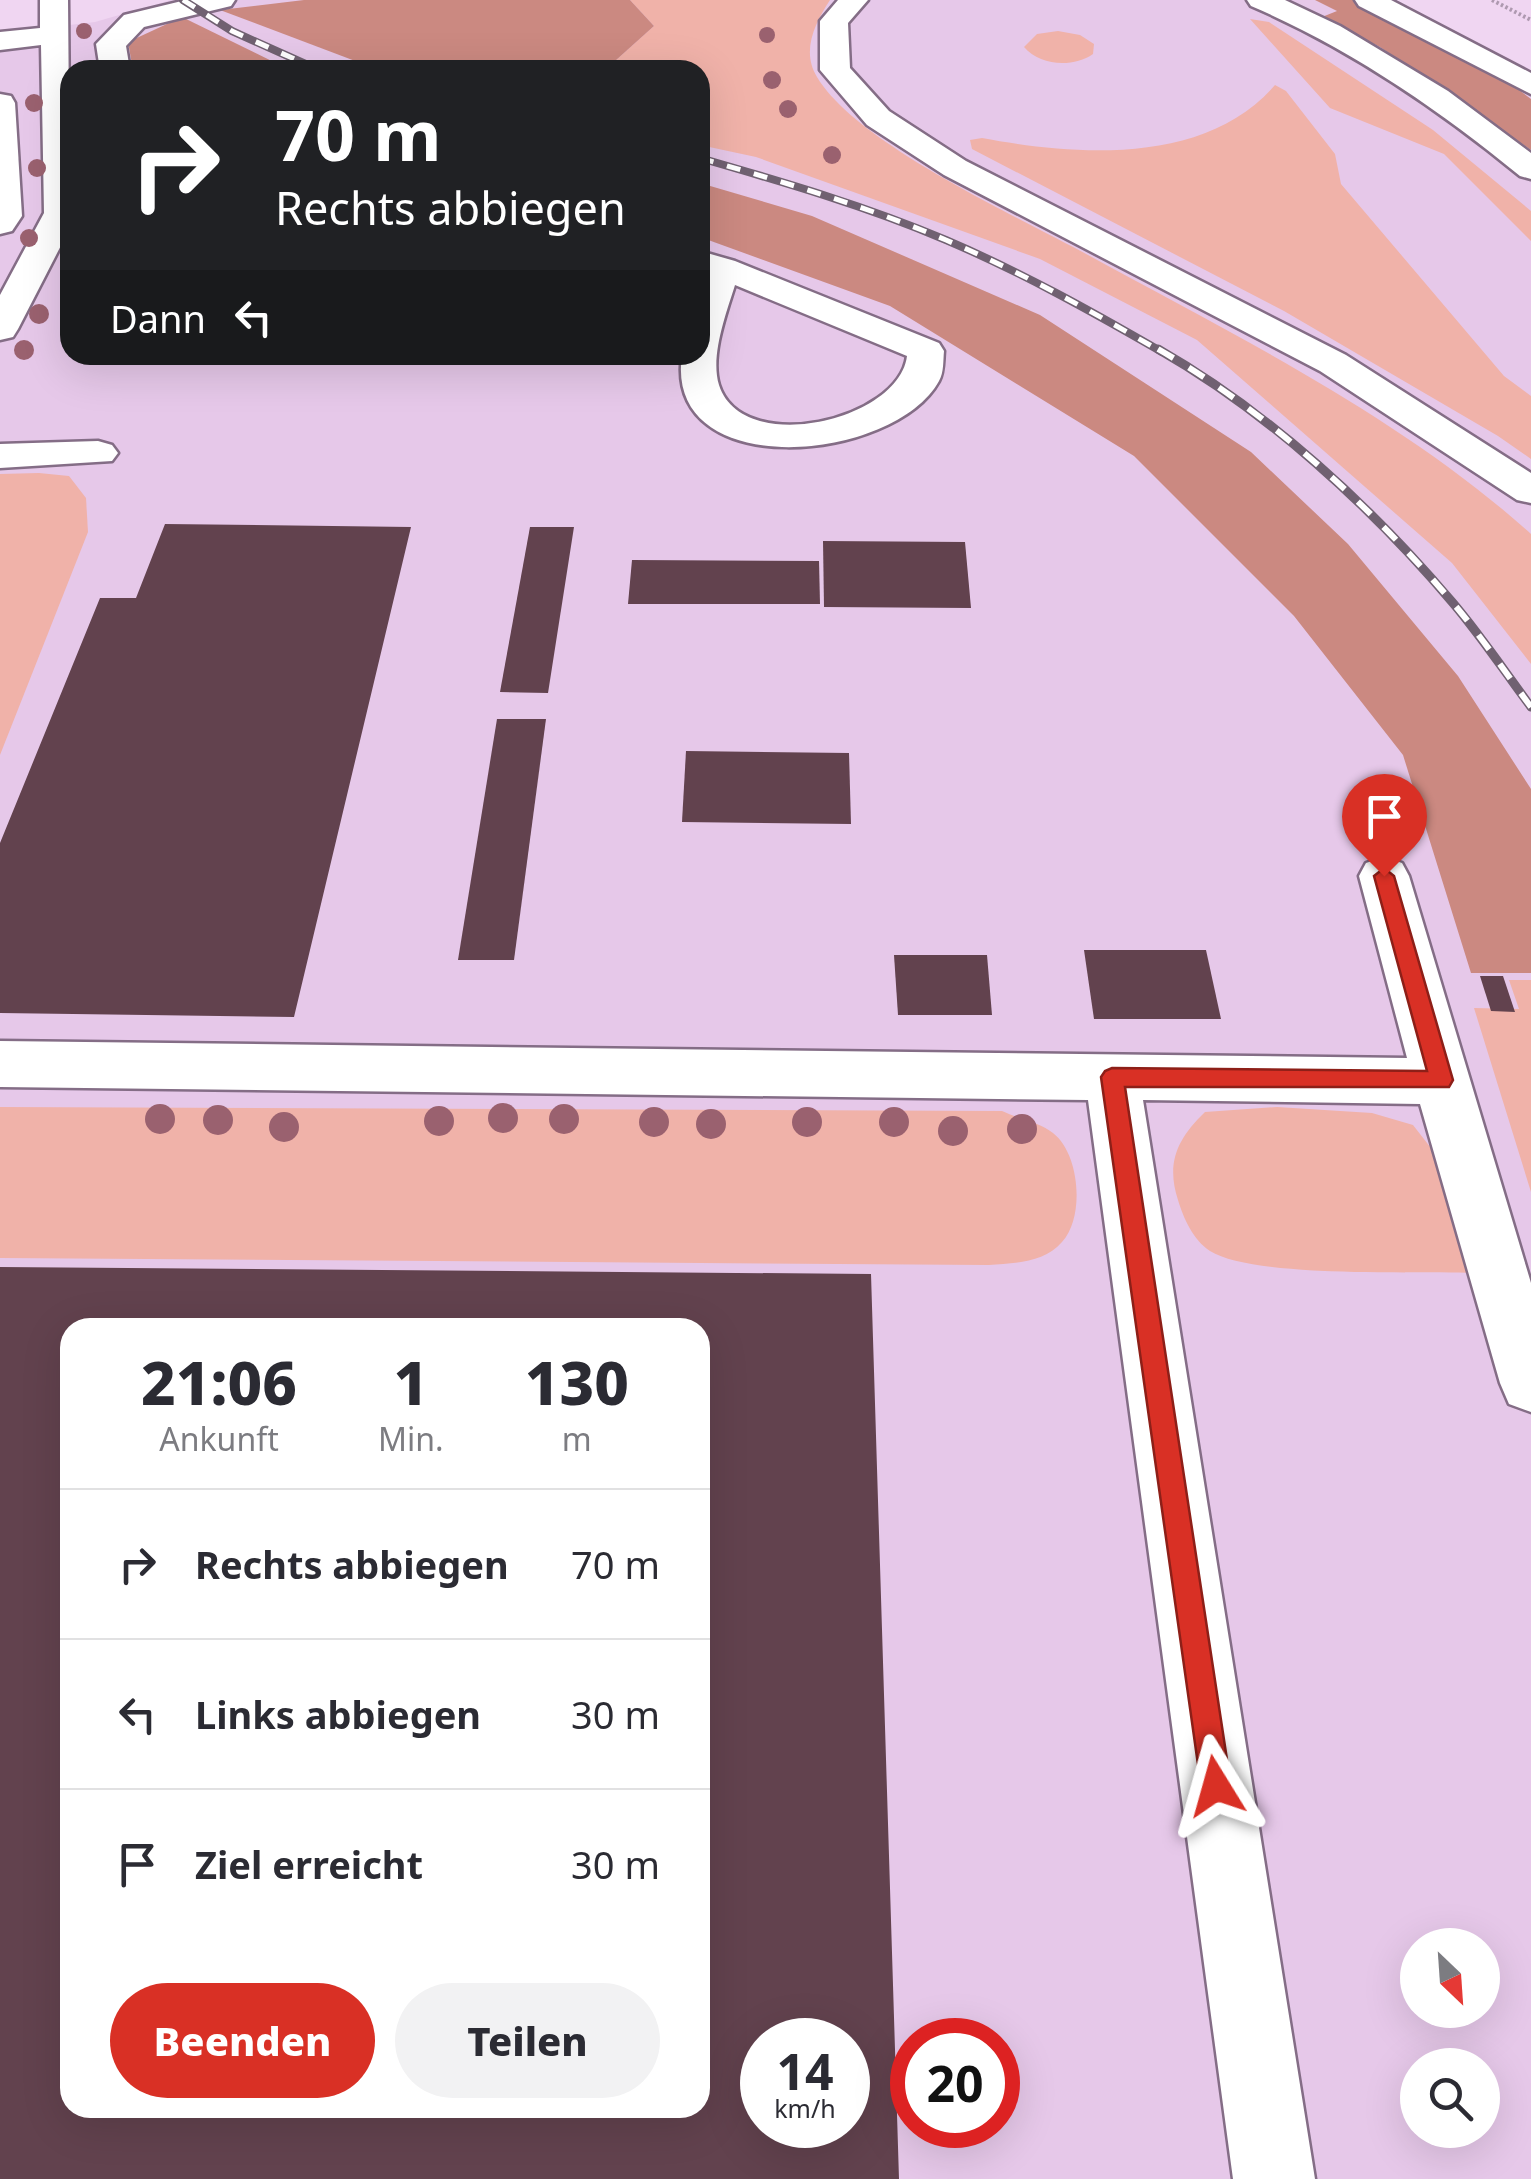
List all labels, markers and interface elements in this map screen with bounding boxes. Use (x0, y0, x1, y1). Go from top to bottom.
text: 70 m (275, 86, 442, 182)
icon: right (110, 100, 240, 230)
text: Rechts abbiegen (275, 177, 626, 238)
icon: left (226, 290, 281, 345)
text: Dann (110, 292, 206, 344)
pin (1342, 774, 1427, 877)
icon: arrive (1357, 789, 1412, 844)
text: 21:06 (141, 1341, 297, 1423)
text: 1 (394, 1341, 428, 1423)
text: 130 (525, 1341, 629, 1423)
text: Ankunft (159, 1417, 279, 1460)
text: Min. (378, 1417, 444, 1460)
text: m (562, 1417, 592, 1460)
icon: right (110, 1537, 165, 1592)
text: Rechts abbiegen (195, 1538, 509, 1590)
text: 70 m (571, 1538, 660, 1590)
icon: left (110, 1687, 165, 1742)
text: Links abbiegen (195, 1688, 481, 1740)
text: 30 m (571, 1688, 660, 1740)
position arrow (1164, 1734, 1268, 1838)
icon: arrive (110, 1837, 165, 1892)
text: Ziel erreicht (195, 1838, 423, 1890)
text: 30 m (571, 1838, 660, 1890)
north arrow (1400, 1928, 1500, 2028)
map controls (1400, 1928, 1500, 2148)
button: Beenden (110, 1983, 375, 2098)
button: Teilen (395, 1983, 660, 2098)
speed limit sign: 20 (890, 2018, 1020, 2148)
text: 14 (776, 2037, 834, 2105)
button: search (1400, 2048, 1500, 2148)
text: km/h (774, 2091, 836, 2125)

